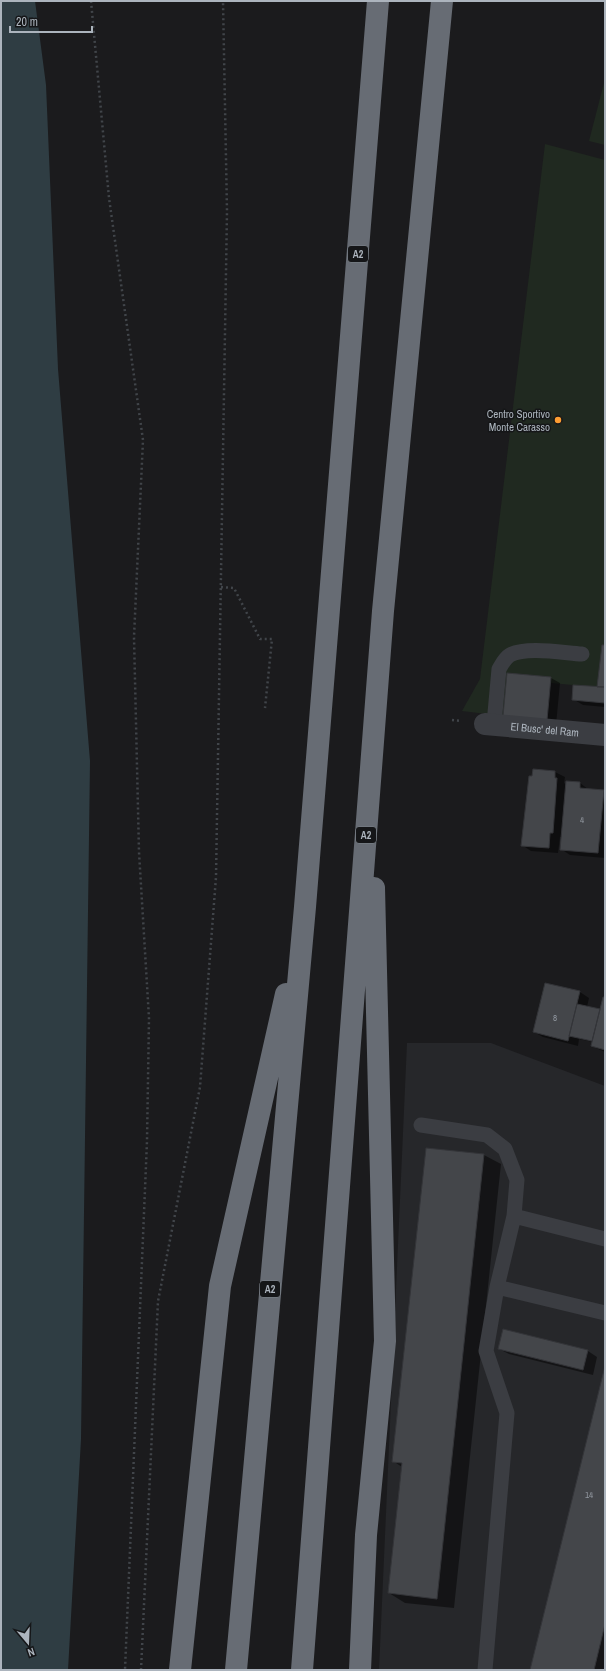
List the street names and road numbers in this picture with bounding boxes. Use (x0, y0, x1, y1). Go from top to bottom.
road number: A2 (348, 246, 368, 262)
street label: El Busc' del Ram (510, 719, 580, 740)
road number: A2 (356, 827, 376, 843)
road number: A2 (260, 1281, 280, 1297)

